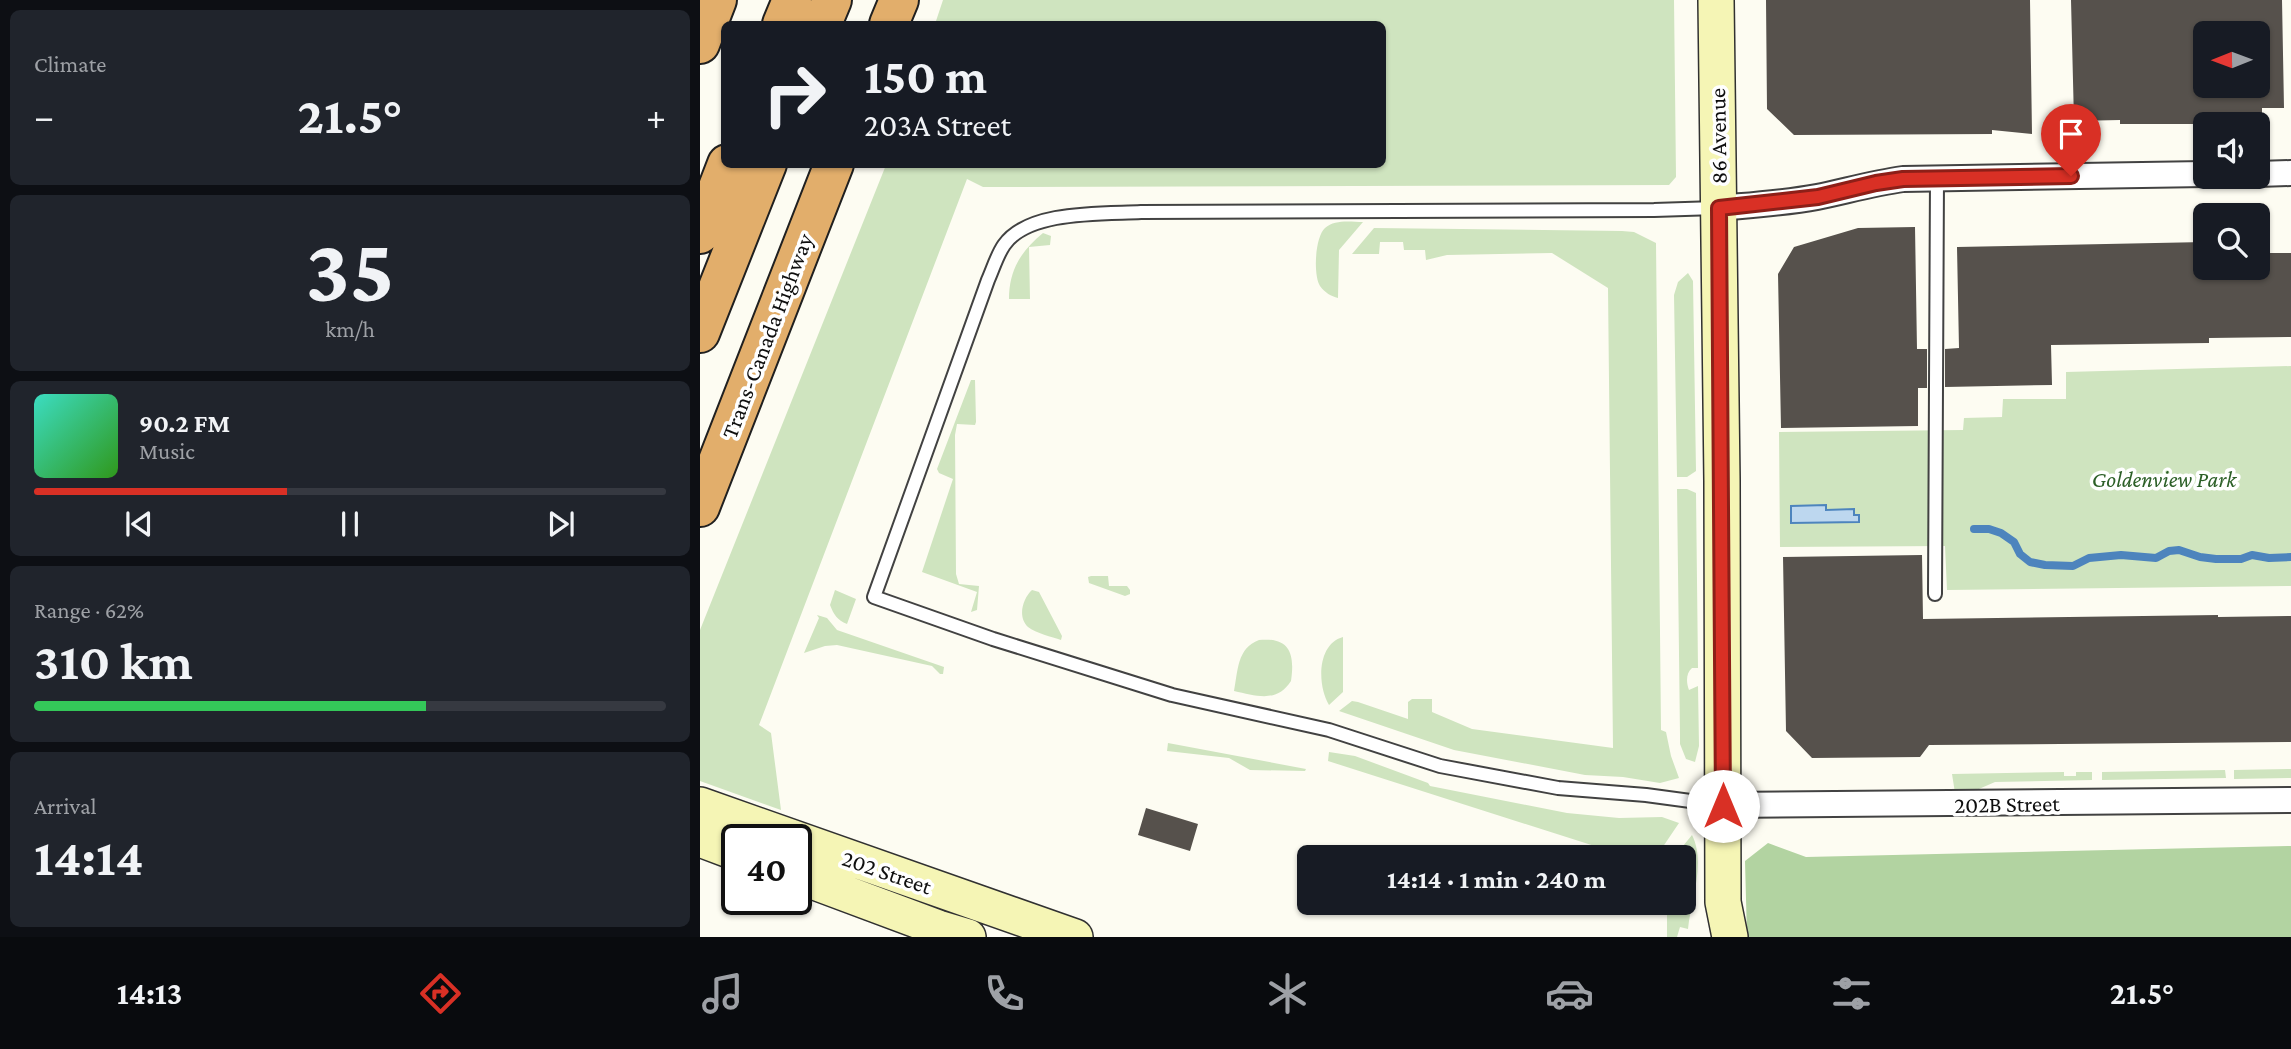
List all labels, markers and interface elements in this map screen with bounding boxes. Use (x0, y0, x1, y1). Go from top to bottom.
north arrow (2193, 21, 2270, 98)
map controls (2193, 21, 2270, 280)
icon: right (749, 49, 840, 140)
text: 150 m (864, 49, 987, 104)
text: Climate (34, 51, 106, 77)
text: 21.5° (298, 86, 403, 144)
street label: 86 Avenue (1704, 88, 1732, 184)
text: − (34, 95, 54, 137)
text: + (646, 95, 666, 137)
pin (2041, 104, 2101, 176)
text: 203A Street (864, 107, 1011, 143)
button: sound (2193, 112, 2270, 189)
icon: arrive (2052, 115, 2090, 153)
button: search (2193, 203, 2270, 280)
text: 35 (305, 219, 395, 321)
street label: Trans-Canada Highway (716, 230, 818, 442)
text: km/h (325, 316, 375, 342)
text: 90.2 FM (139, 409, 230, 438)
text: Music (139, 438, 195, 464)
park label: Goldenview Park (2092, 466, 2237, 492)
icon: previous (120, 505, 158, 543)
icon: pause (331, 505, 369, 543)
icon: next (542, 505, 580, 543)
text: Range · 62% (34, 597, 144, 623)
text: 310 km (34, 632, 193, 690)
position arrow (1686, 769, 1760, 843)
street label: 202B Street (1954, 790, 2060, 818)
text: Arrival (34, 793, 97, 819)
speed limit sign: 40 (721, 824, 812, 915)
text: 14:14 (34, 828, 143, 886)
street label: 202 Street (839, 845, 936, 900)
text: 14:14 · 1 min · 240 m (1387, 865, 1606, 894)
icon: directions (416, 969, 465, 1018)
icon: music (698, 969, 747, 1018)
icon: phone (980, 969, 1029, 1018)
icon: climate (1263, 969, 1312, 1018)
icon: car (1545, 969, 1594, 1018)
icon: filters (1827, 969, 1876, 1018)
text: 14:13 (117, 975, 182, 1011)
text: 21.5° (2110, 975, 2174, 1011)

